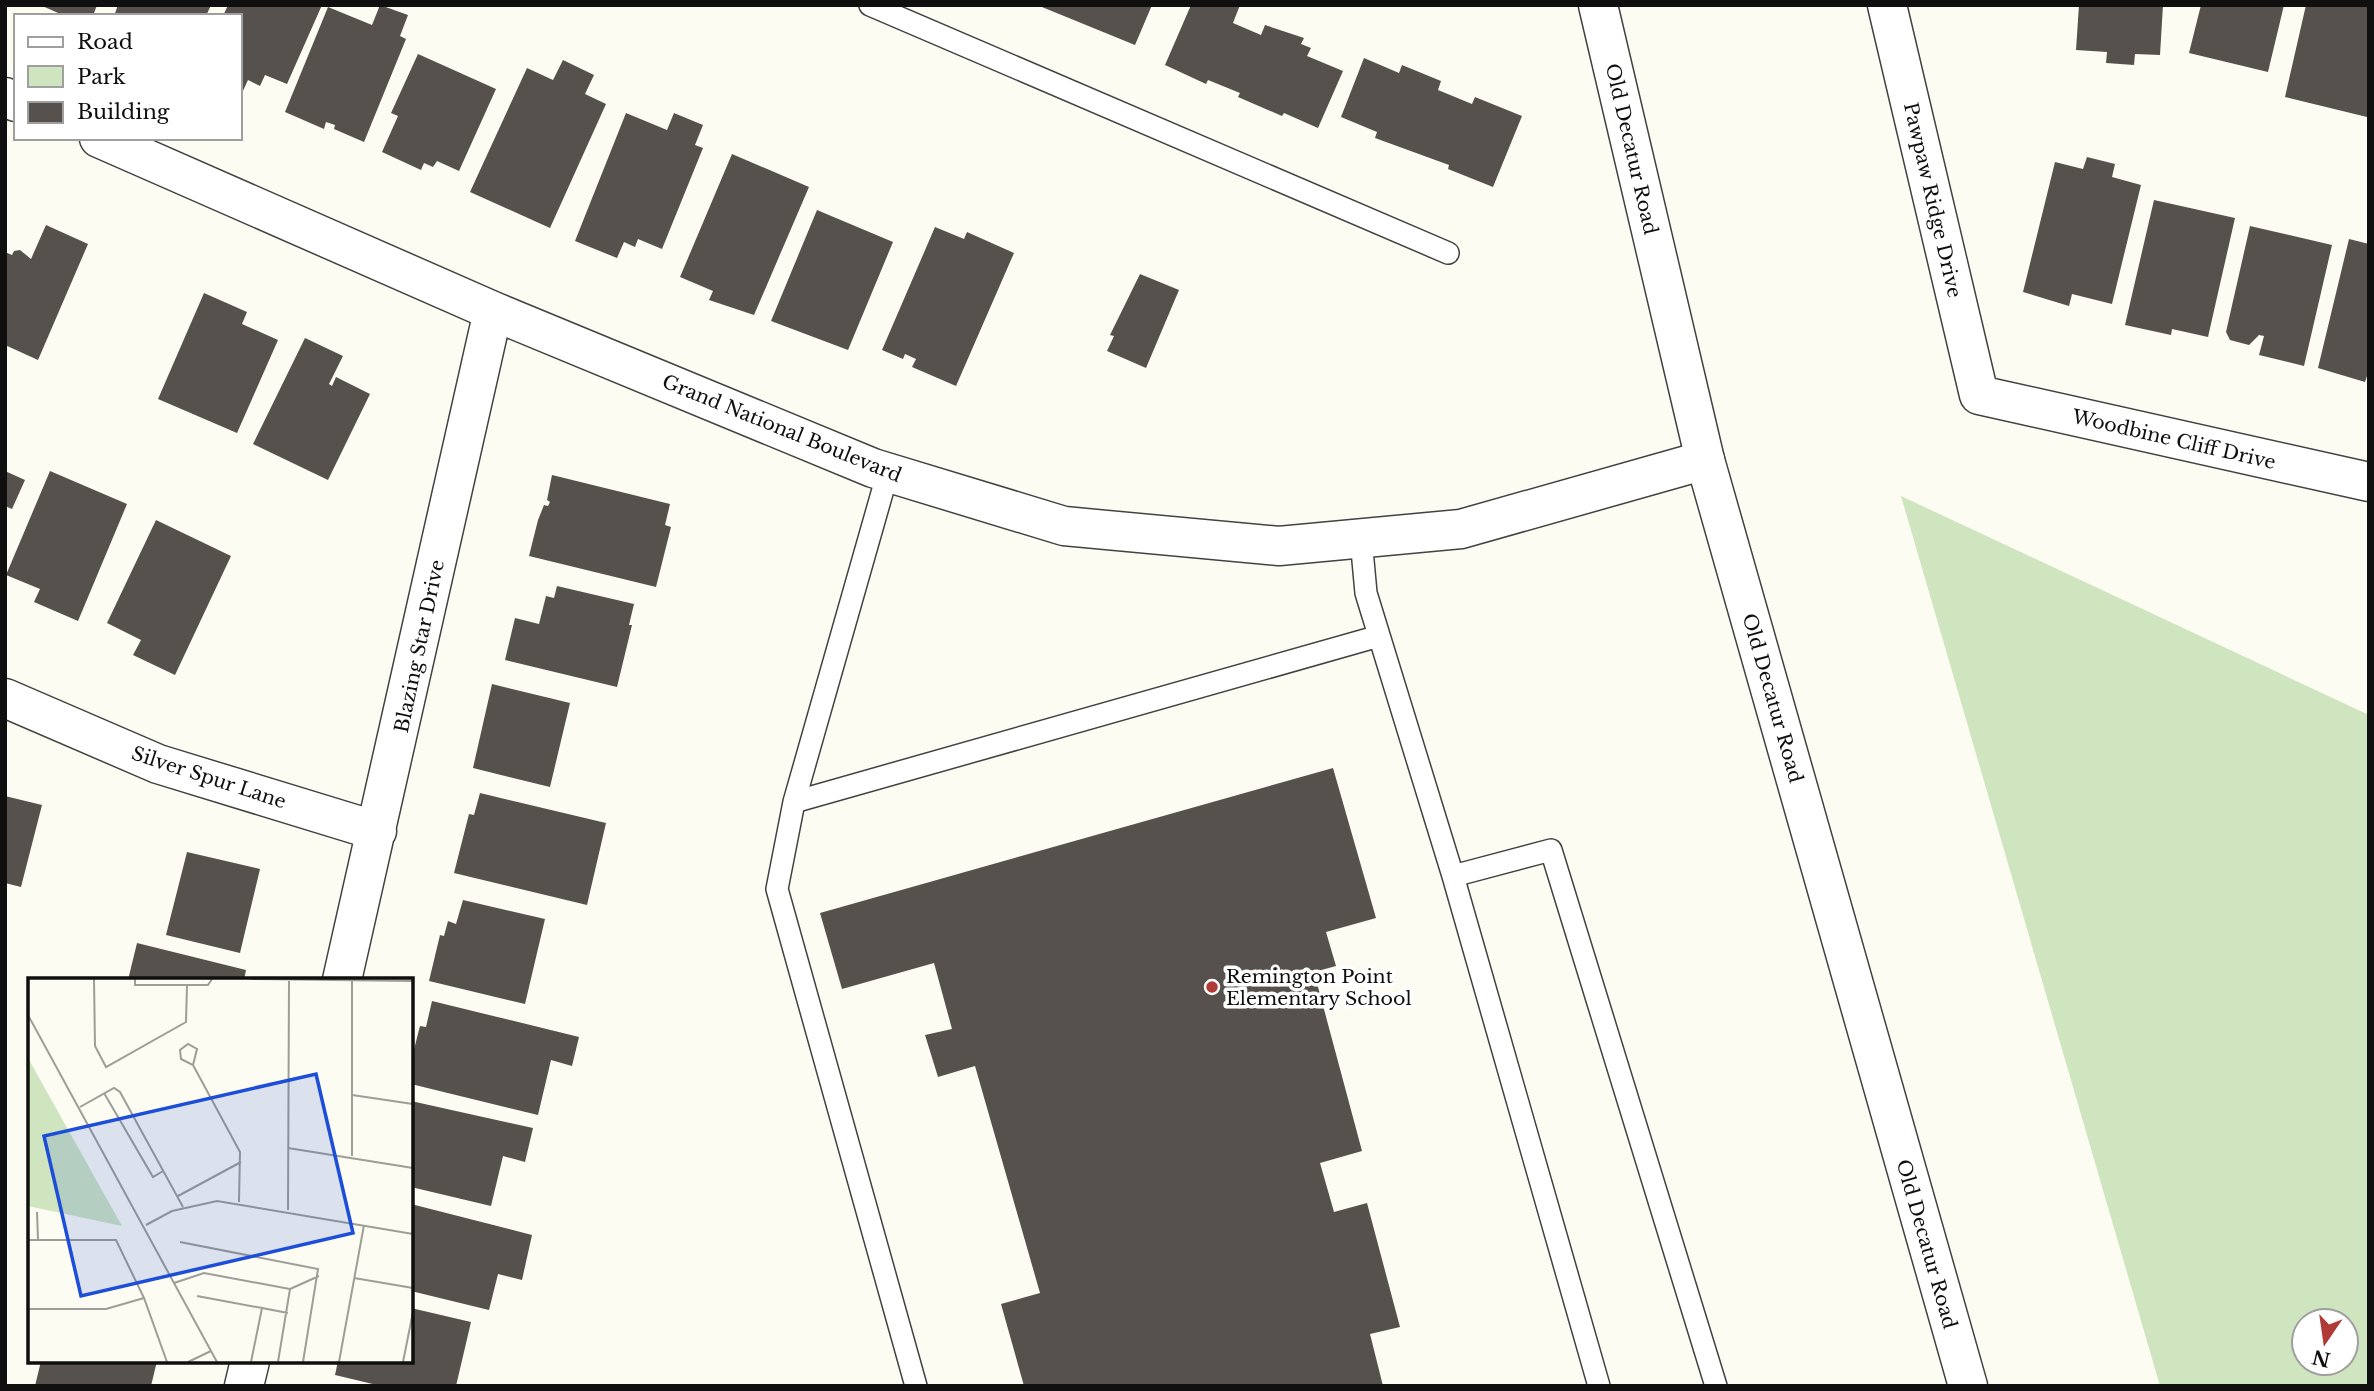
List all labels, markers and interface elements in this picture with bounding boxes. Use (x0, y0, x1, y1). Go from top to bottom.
legend (14, 14, 242, 140)
text: Road (77, 29, 133, 55)
street label: Old Decatur Road (1601, 61, 1662, 237)
text: Park (77, 64, 126, 90)
text: Building (77, 99, 170, 125)
street label: Pawpaw Ridge Drive (1899, 100, 1966, 300)
street label: Grand National Boulevard (659, 370, 905, 487)
street label: Woodbine Cliff Drive (2069, 405, 2278, 474)
street label: Blazing Star Drive (390, 558, 449, 735)
street label: Old Decatur Road (1737, 611, 1808, 786)
street label: Silver Spur Lane (129, 742, 289, 813)
place label: Remington Point Elementary School (1226, 965, 1412, 1010)
inset map (28, 978, 413, 1363)
marker: Remington Point Elementary School (1204, 979, 1220, 995)
street label: Old Decatur Road (1891, 1157, 1962, 1332)
north arrow (2290, 1307, 2360, 1377)
text: N (2310, 1345, 2333, 1371)

